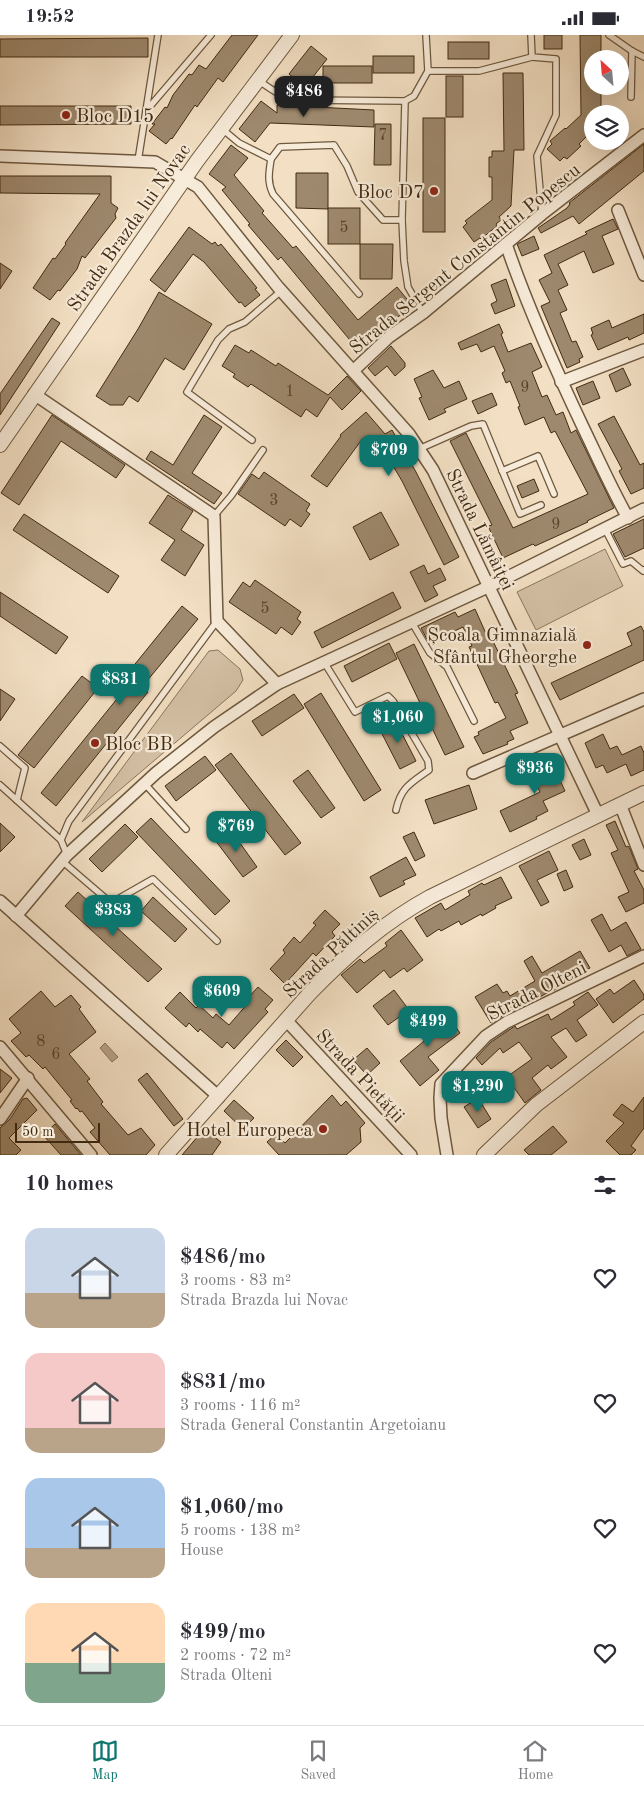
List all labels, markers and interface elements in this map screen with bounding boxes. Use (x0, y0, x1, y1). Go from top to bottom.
text: 19:52 (25, 8, 74, 27)
north arrow (584, 50, 629, 95)
map controls (584, 50, 629, 150)
pin: $486 (274, 76, 334, 118)
text: $486 (285, 84, 323, 100)
button: layers (584, 105, 629, 150)
place label: Bloc D15 (76, 108, 154, 127)
marker: Bloc D15 (60, 109, 72, 121)
house number: 7 (378, 128, 388, 144)
street label: Strada Brazda lui Novac (65, 141, 195, 316)
street label: Strada Sergent Constantin Popescu (347, 161, 585, 359)
place label: Bloc D7 (357, 184, 424, 203)
marker: Bloc D7 (428, 185, 440, 197)
house number: 5 (339, 220, 349, 236)
house number: 9 (520, 380, 530, 396)
house number: 1 (285, 384, 295, 400)
pin: $709 (359, 435, 419, 477)
text: $709 (370, 443, 408, 459)
street label: Strada Lămâiței (441, 466, 516, 594)
house number: 3 (269, 493, 279, 509)
house number: 9 (551, 517, 561, 533)
house number: 5 (260, 601, 270, 617)
place label: Școala Gimnazială Sfântul Gheorghe (427, 627, 578, 668)
marker: Școala Gimnazială Sfântul Gheorghe (581, 639, 593, 651)
pin: $831 (90, 663, 150, 706)
text: $831 (101, 672, 139, 688)
pin: $1,060 (357, 701, 439, 744)
text: $1,060 (373, 710, 423, 726)
place label: Bloc BB (105, 736, 173, 755)
marker: Bloc BB (89, 737, 101, 749)
pin: $936 (505, 753, 565, 795)
text: $936 (516, 761, 554, 777)
pin: $769 (206, 811, 266, 853)
text: $769 (217, 819, 255, 835)
pin: $383 (83, 895, 143, 937)
text: $383 (94, 903, 132, 919)
street label: Strada Păltiniș (280, 905, 383, 1003)
street label: Strada Olteni (484, 959, 590, 1026)
pin: $609 (192, 975, 252, 1018)
text: $609 (203, 984, 241, 1000)
pin: $499 (398, 1005, 458, 1048)
text: $499 (409, 1014, 447, 1030)
street label: Strada Pietății (311, 1026, 407, 1127)
house number: 8 (36, 1034, 46, 1050)
house number: 6 (51, 1047, 61, 1063)
pin: $1,290 (437, 1071, 519, 1113)
text: $1,290 (453, 1079, 503, 1095)
scale bar (15, 1120, 100, 1143)
place label: Hotel Europeca (186, 1122, 314, 1141)
marker: Hotel Europeca (317, 1123, 329, 1135)
text: 50 m (22, 1125, 53, 1139)
icon: filters (591, 1171, 619, 1199)
text: 10 homes (25, 1174, 113, 1195)
text: $486/mo (180, 1247, 266, 1268)
icon: home (65, 1248, 125, 1308)
icon: heart (591, 1264, 619, 1292)
text: 3 rooms · 83 m² (180, 1273, 291, 1289)
text: Strada Brazda lui Novac (180, 1293, 348, 1309)
text: $831/mo (180, 1372, 266, 1393)
icon: home (65, 1373, 125, 1433)
icon: heart (591, 1389, 619, 1417)
text: 3 rooms · 116 m² (180, 1398, 300, 1414)
text: Strada General Constantin Argetoianu (180, 1418, 446, 1434)
text: $1,060/mo (180, 1497, 284, 1518)
icon: home (65, 1498, 125, 1558)
icon: heart (591, 1514, 619, 1542)
text: 5 rooms · 138 m² (180, 1523, 300, 1539)
text: House (180, 1543, 223, 1559)
text: $499/mo (180, 1622, 266, 1643)
icon: home (65, 1623, 125, 1683)
icon: heart (591, 1639, 619, 1667)
text: 2 rooms · 72 m² (180, 1648, 291, 1664)
text: Strada Olteni (180, 1668, 272, 1684)
tab: Map (91, 1737, 119, 1784)
tab: Saved (300, 1737, 336, 1784)
tab: Home (518, 1737, 553, 1784)

